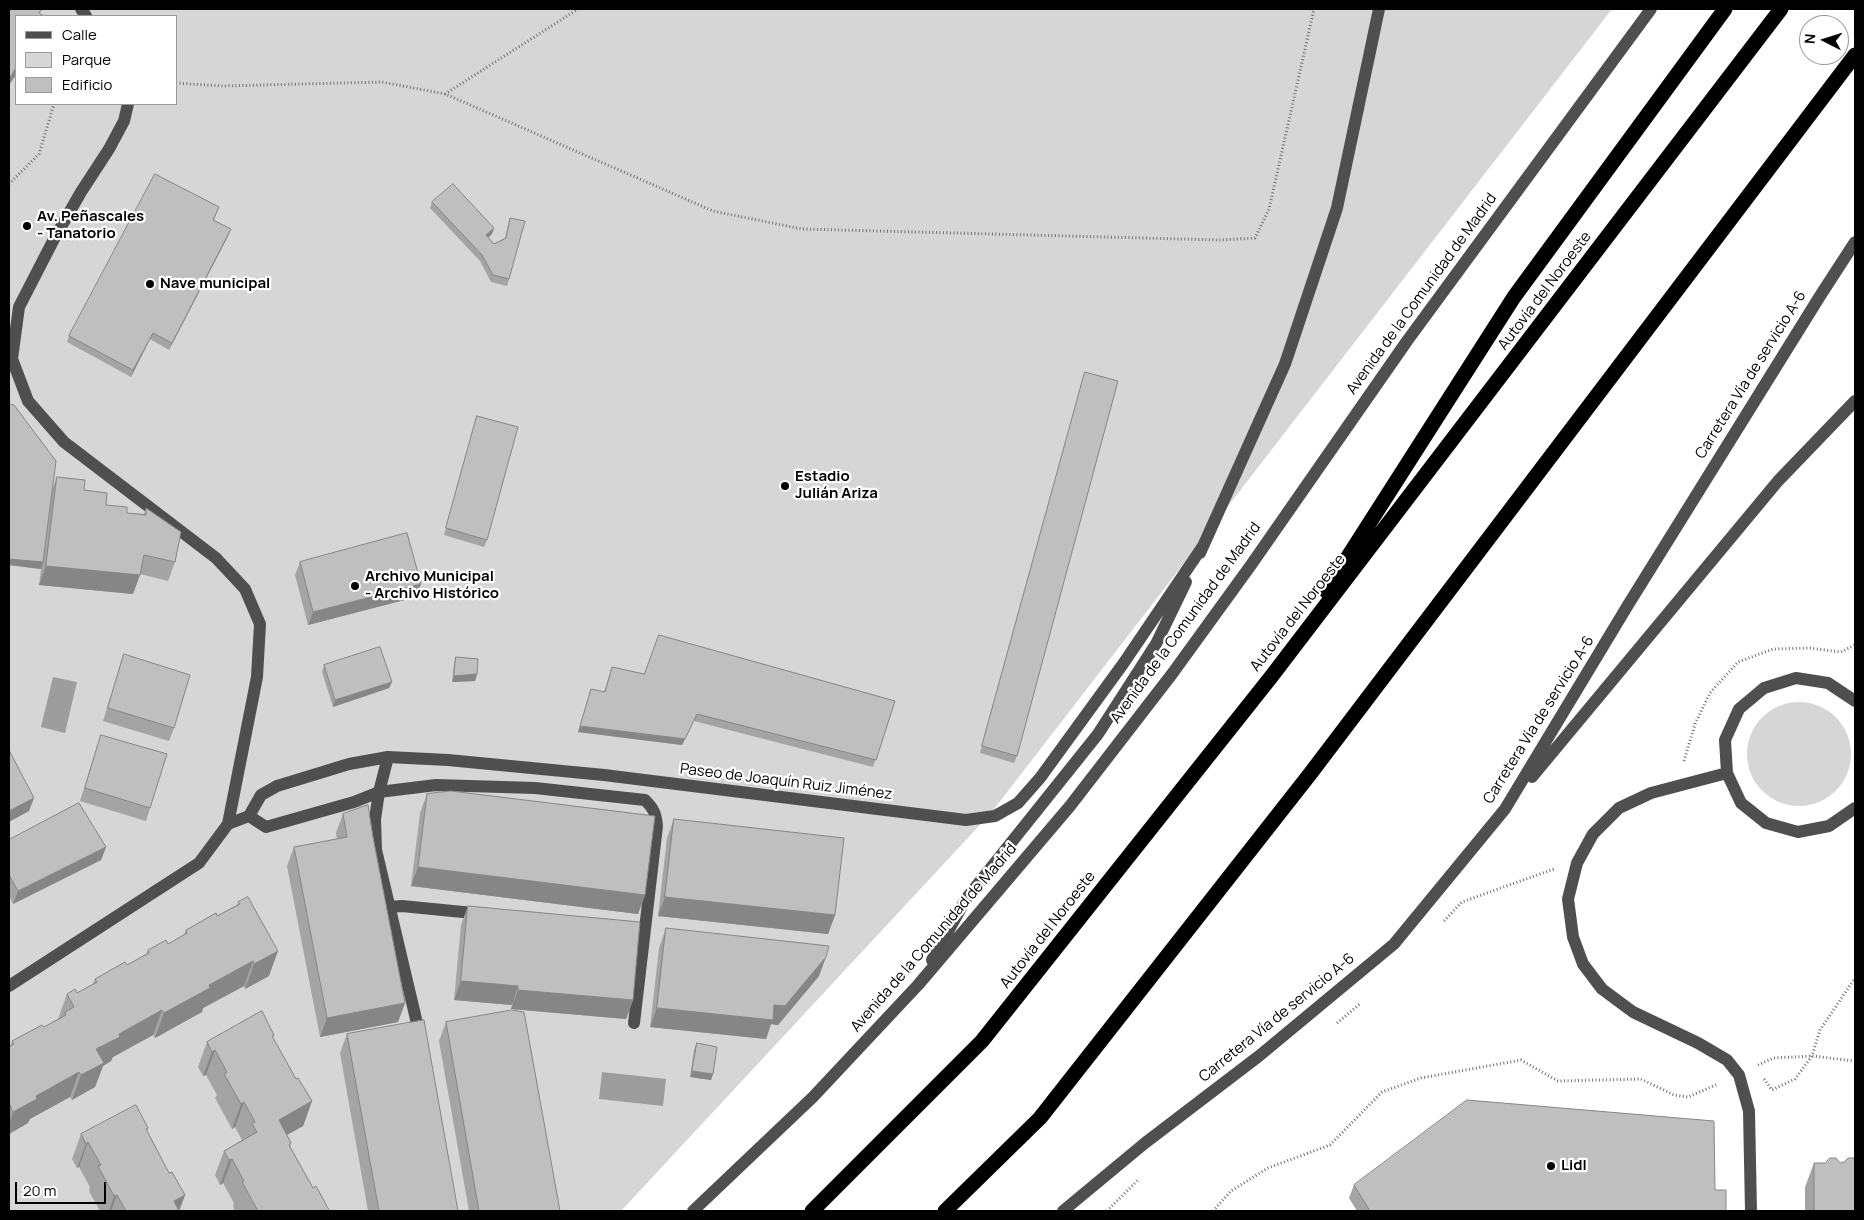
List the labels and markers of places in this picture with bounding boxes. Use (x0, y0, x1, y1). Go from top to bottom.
place label: Av. Peñascales - Tanatorio (37, 208, 144, 243)
marker: Av. Peñascales - Tanatorio (21, 220, 33, 232)
place label: Nave municipal (160, 275, 270, 293)
marker: Nave municipal (144, 278, 156, 290)
place label: Estadio Julián Ariza (795, 468, 878, 503)
marker: Estadio Julián Ariza (779, 480, 791, 492)
place label: Archivo Municipal - Archivo Histórico (365, 568, 499, 603)
marker: Archivo Municipal - Archivo Histórico (349, 580, 361, 592)
place label: Lidl (1561, 1157, 1587, 1175)
marker: Lidl (1545, 1160, 1557, 1172)

